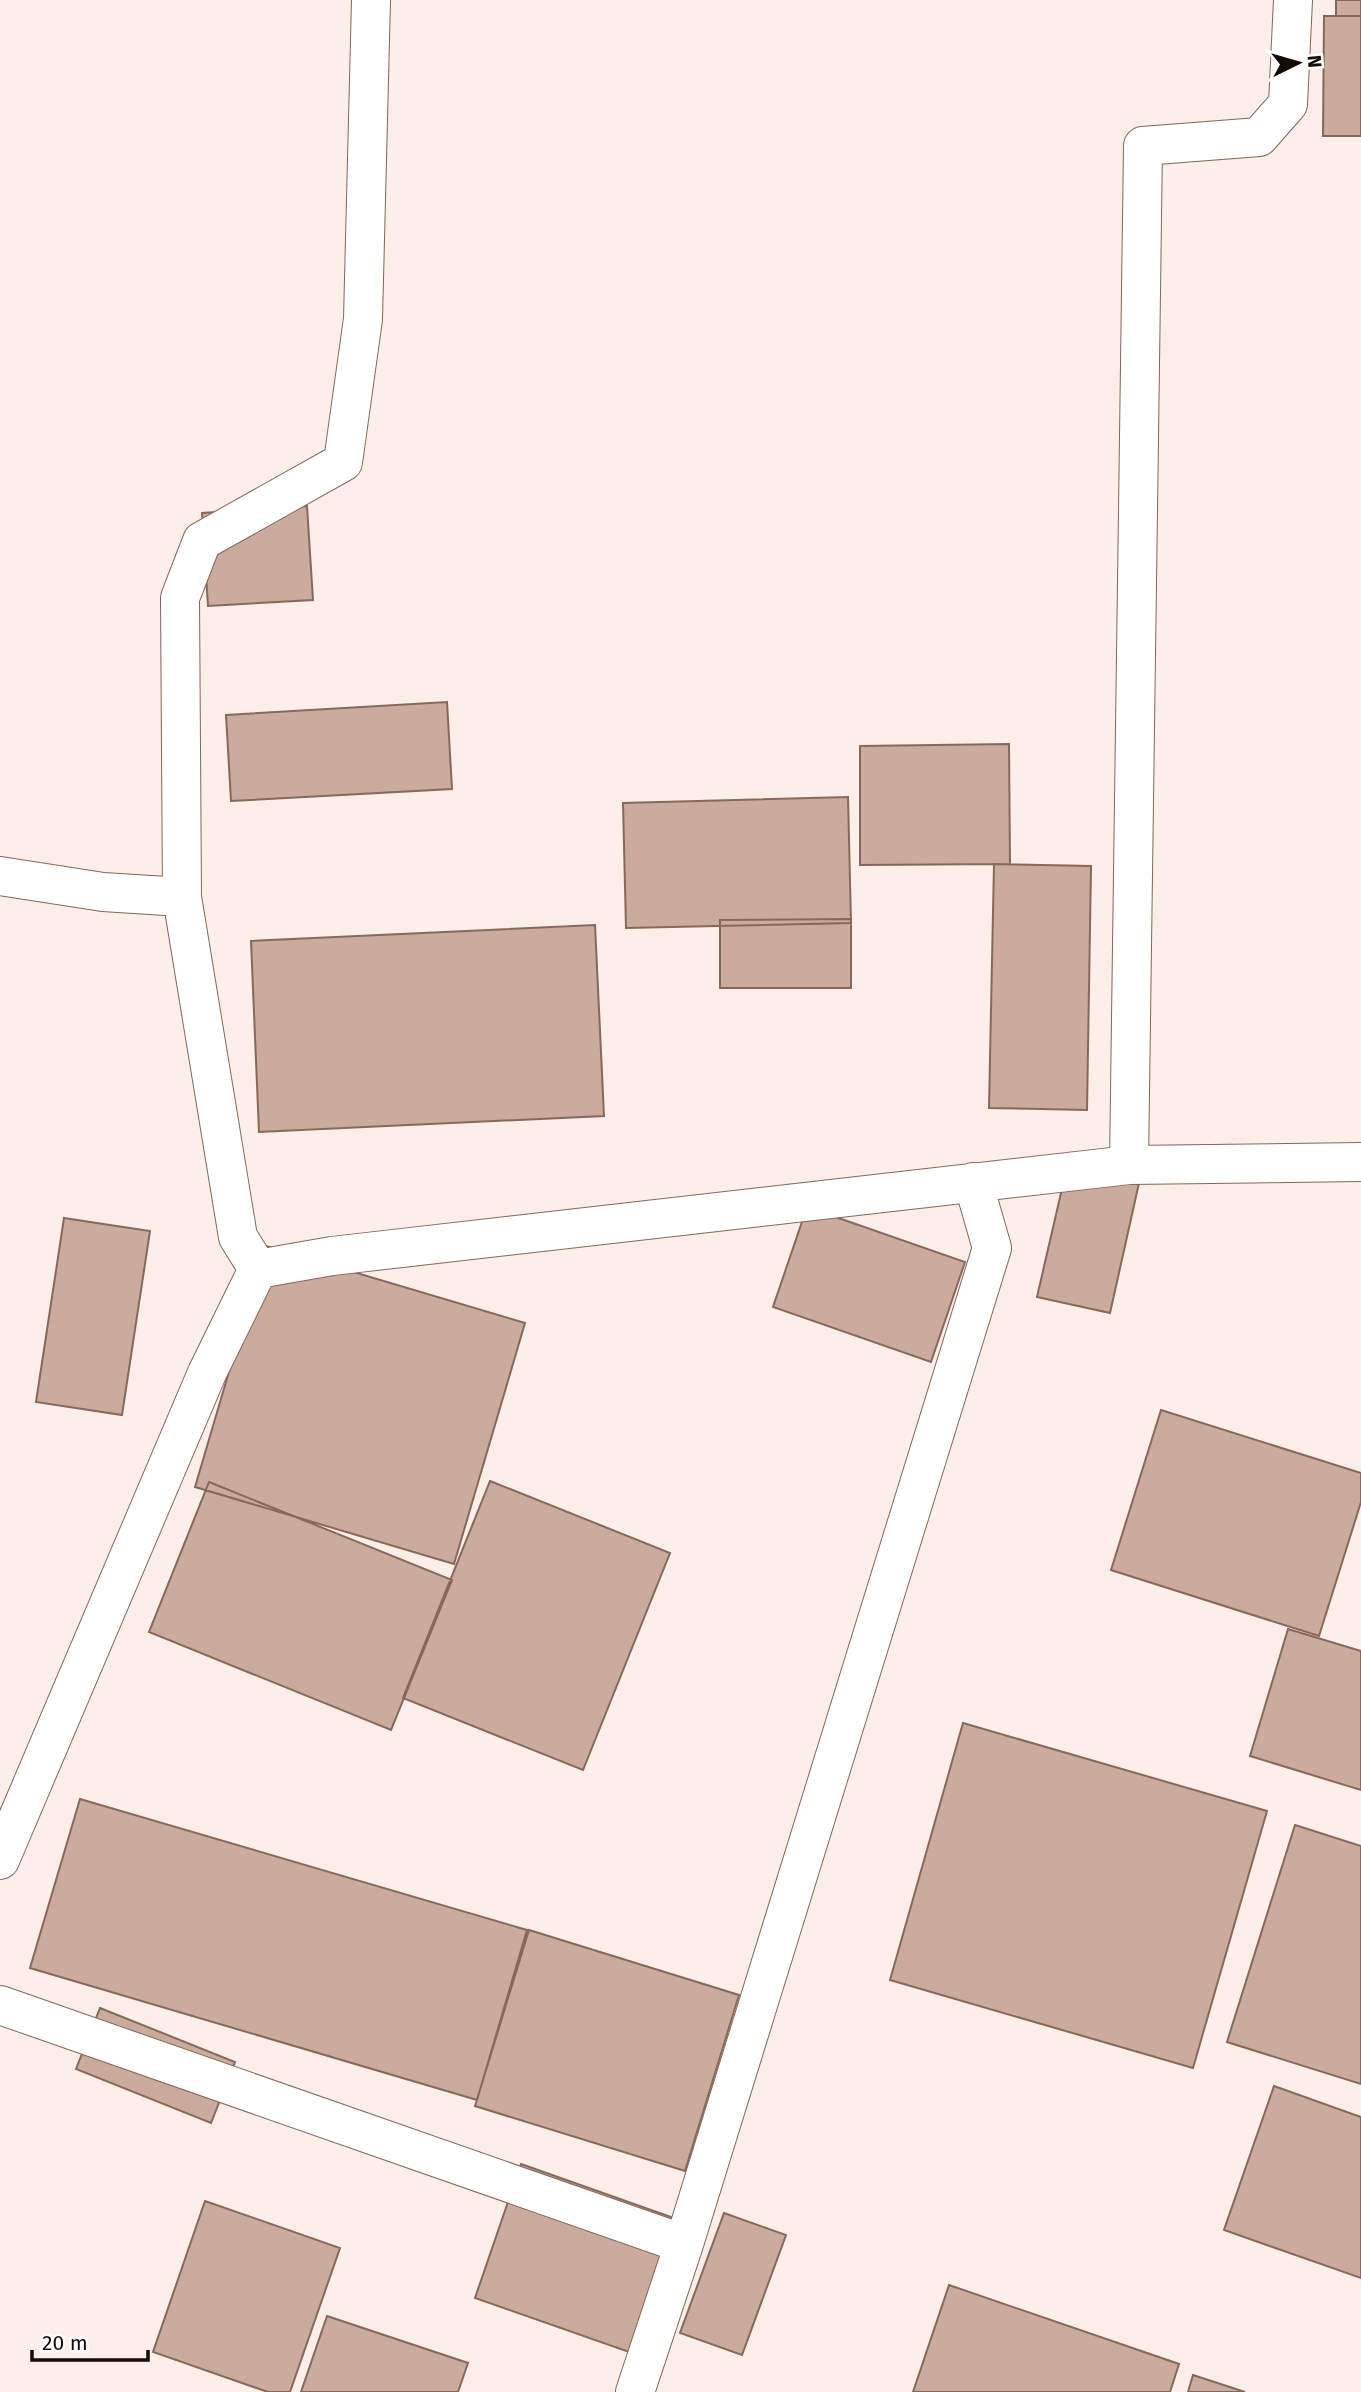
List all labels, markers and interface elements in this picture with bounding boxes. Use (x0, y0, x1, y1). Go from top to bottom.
north arrow (1263, 28, 1333, 98)
text: N (1302, 54, 1326, 69)
scale bar (32, 2318, 147, 2362)
text: 20 m (42, 2330, 88, 2356)

